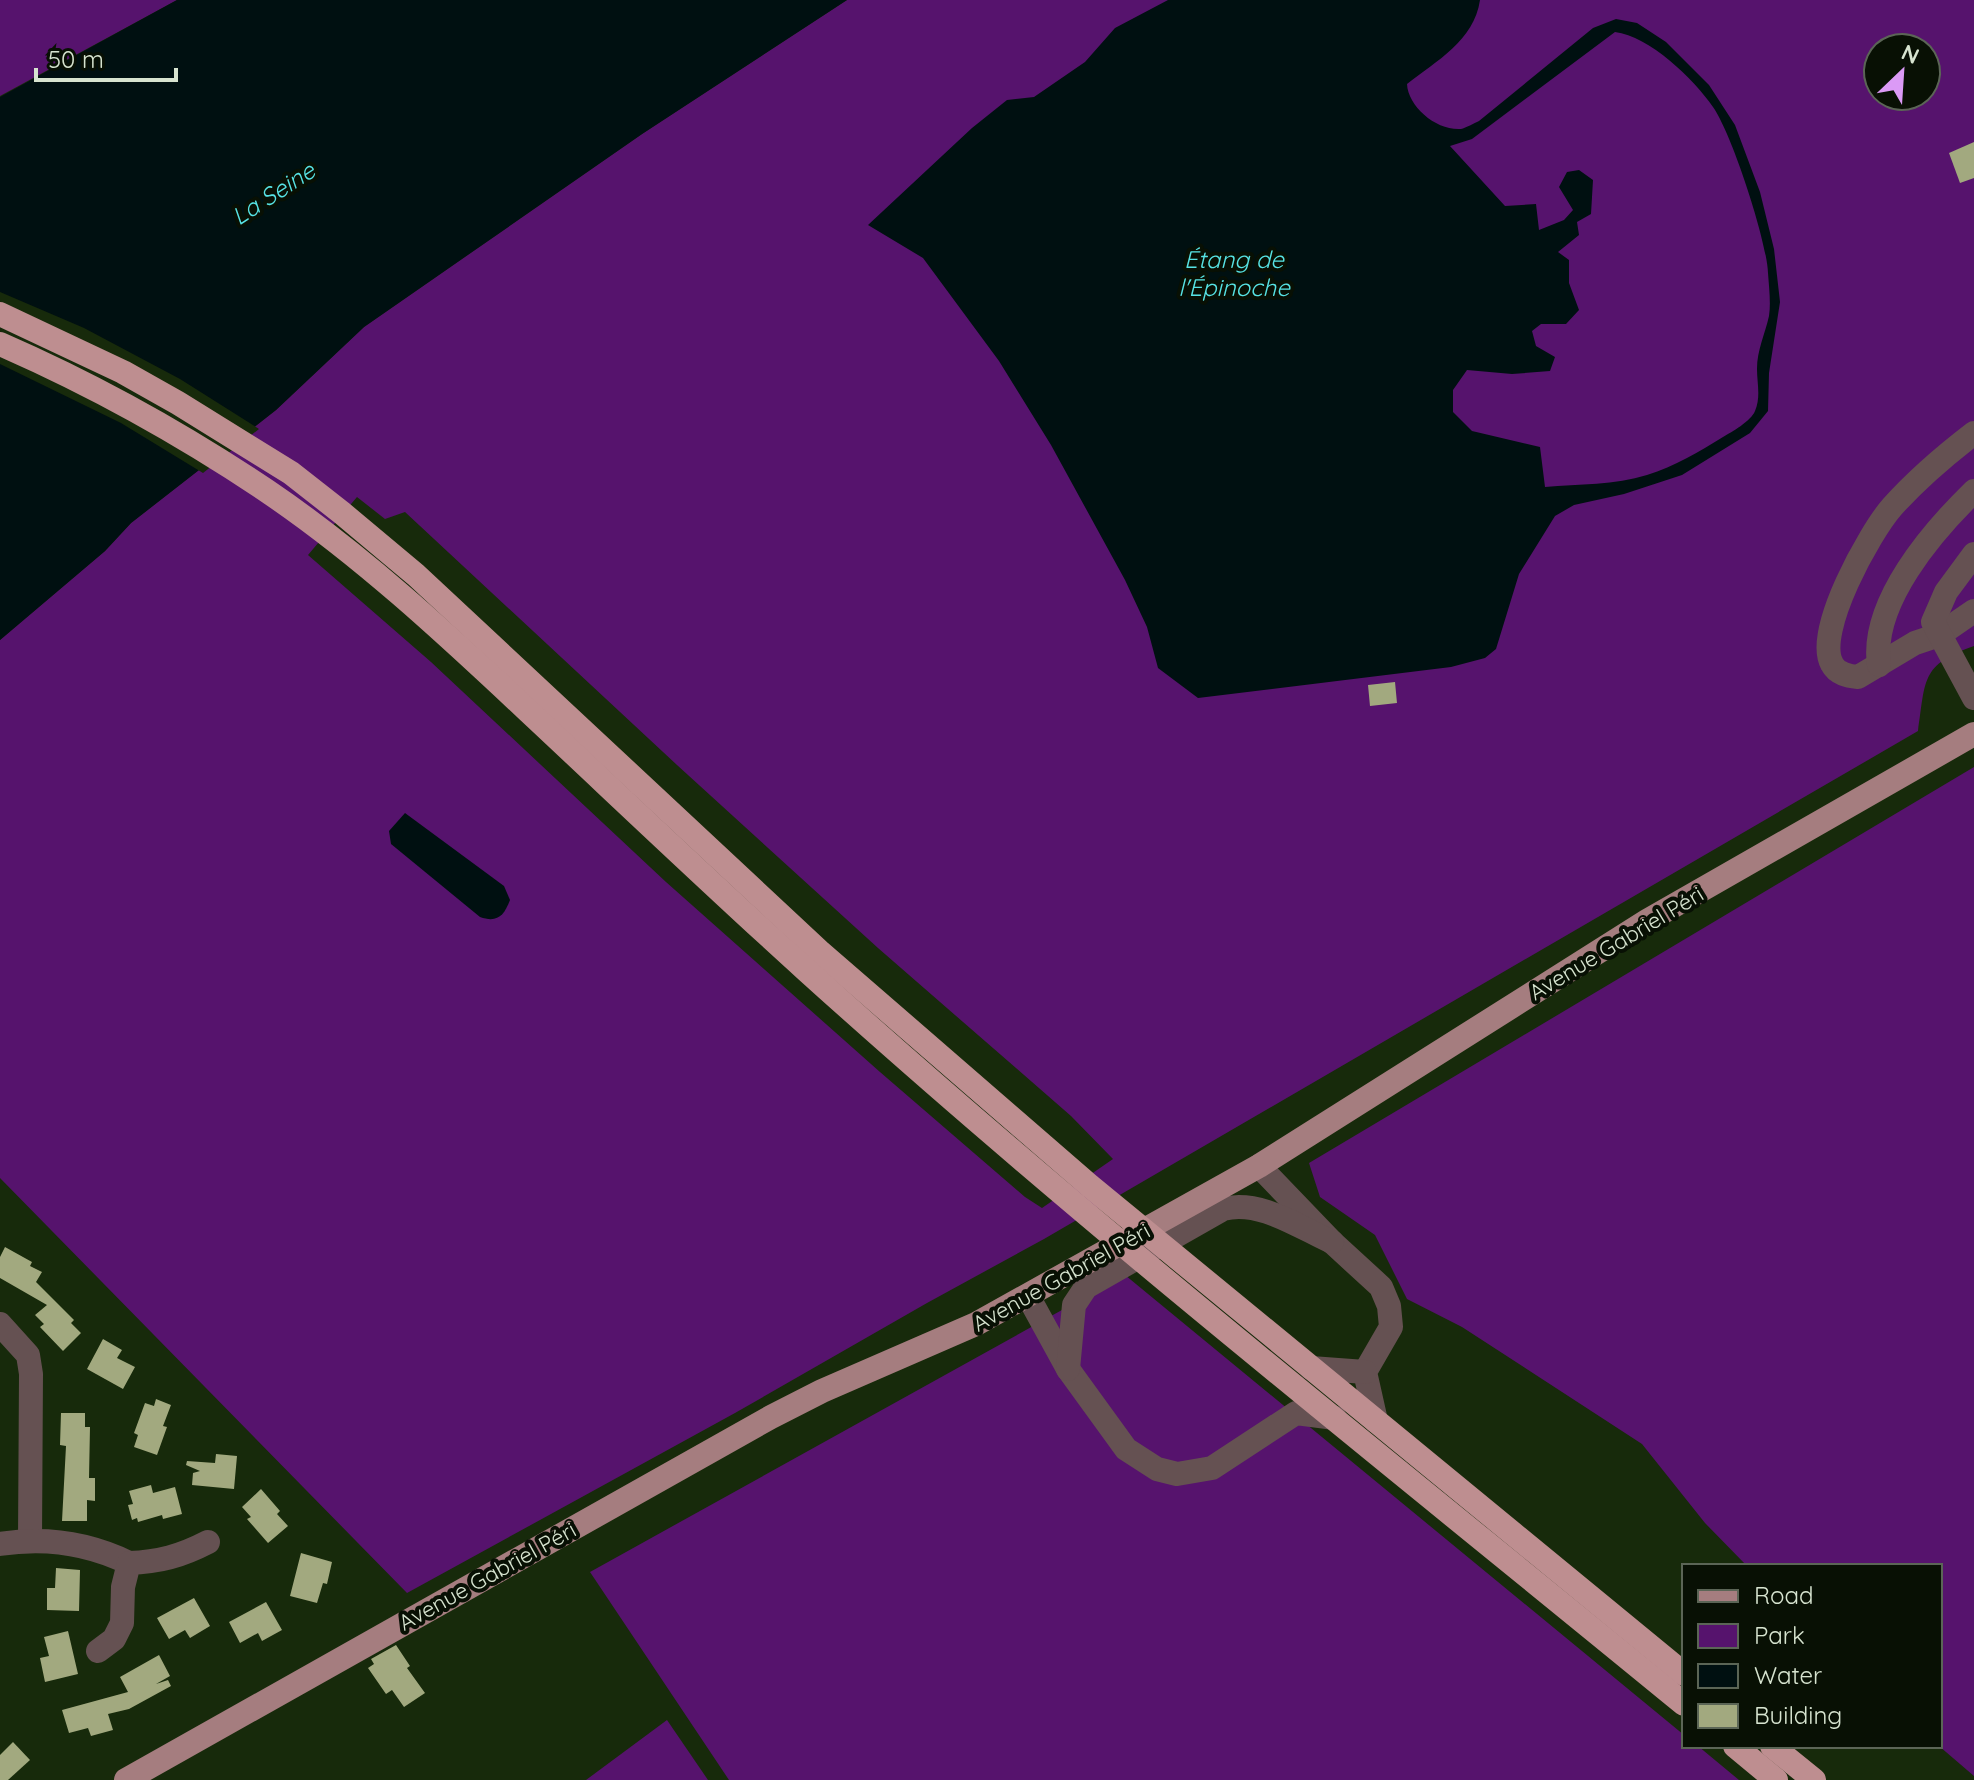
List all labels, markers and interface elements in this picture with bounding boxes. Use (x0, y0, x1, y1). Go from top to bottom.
scale bar (36, 32, 176, 82)
north arrow (1862, 32, 1942, 112)
text: N (1897, 38, 1924, 70)
text: 50 m (48, 44, 104, 74)
water label: La Seine (226, 154, 322, 231)
water label: Étang de l'Épinoche (1178, 244, 1291, 302)
street label: Avenue Gabriel Péri (1524, 880, 1708, 1006)
street label: Avenue Gabriel Péri (967, 1217, 1155, 1337)
street label: Avenue Gabriel Péri (393, 1516, 581, 1636)
legend (1682, 1564, 1942, 1748)
text: Road (1754, 1580, 1814, 1610)
text: Park (1754, 1620, 1805, 1650)
text: Water (1754, 1660, 1822, 1690)
text: Building (1754, 1700, 1842, 1730)

